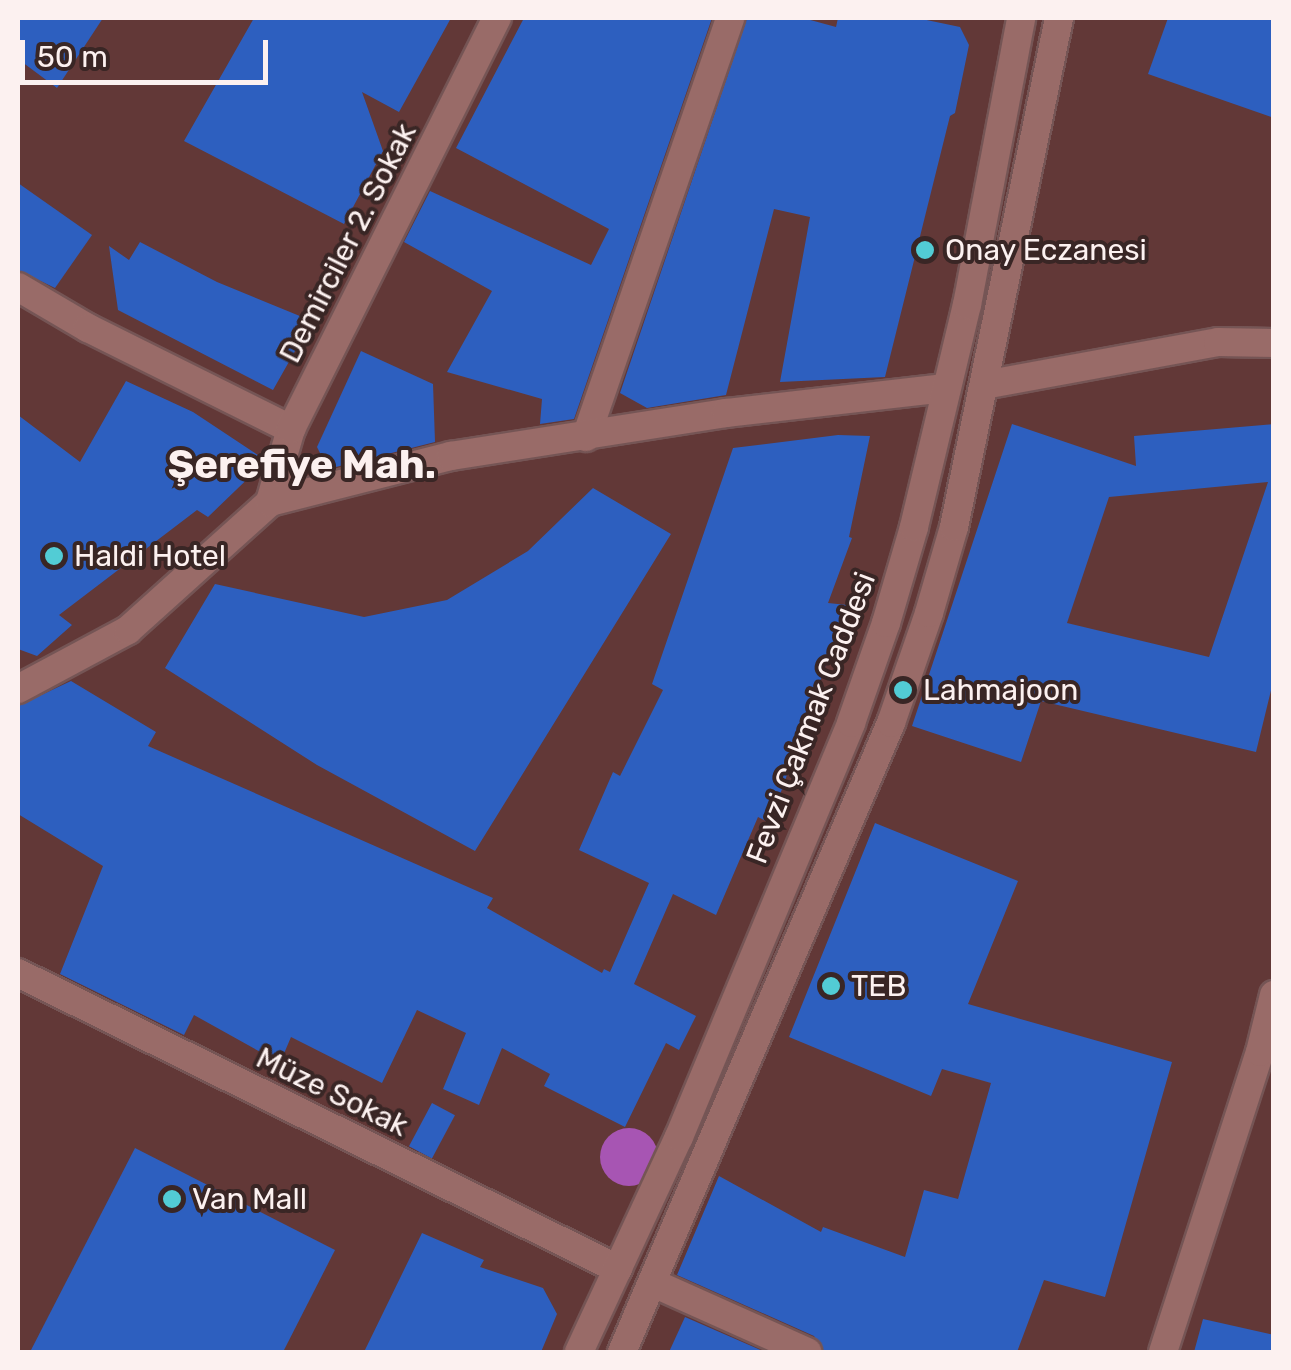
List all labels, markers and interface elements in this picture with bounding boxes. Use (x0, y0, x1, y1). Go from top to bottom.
scale bar (25, 20, 272, 82)
text: 50 m (37, 39, 108, 75)
street label: Demirciler 2. Sokak (272, 117, 424, 369)
place label: Onay Eczanesi (945, 232, 1148, 268)
marker: Onay Eczanesi (914, 239, 936, 261)
district label: Şerefiye Mah. (168, 441, 436, 489)
place label: Haldi Hotel (74, 538, 226, 574)
marker: Haldi Hotel (43, 545, 65, 567)
street label: Fevzi Çakmak Caddesi (739, 567, 883, 869)
place label: Lahmajoon (923, 672, 1078, 708)
marker: Lahmajoon (892, 679, 914, 701)
place label: TEB (851, 968, 907, 1004)
marker: TEB (820, 975, 842, 997)
street label: Müze Sokak (250, 1040, 414, 1144)
place label: Van Mall (192, 1181, 307, 1217)
marker: Van Mall (161, 1188, 183, 1210)

